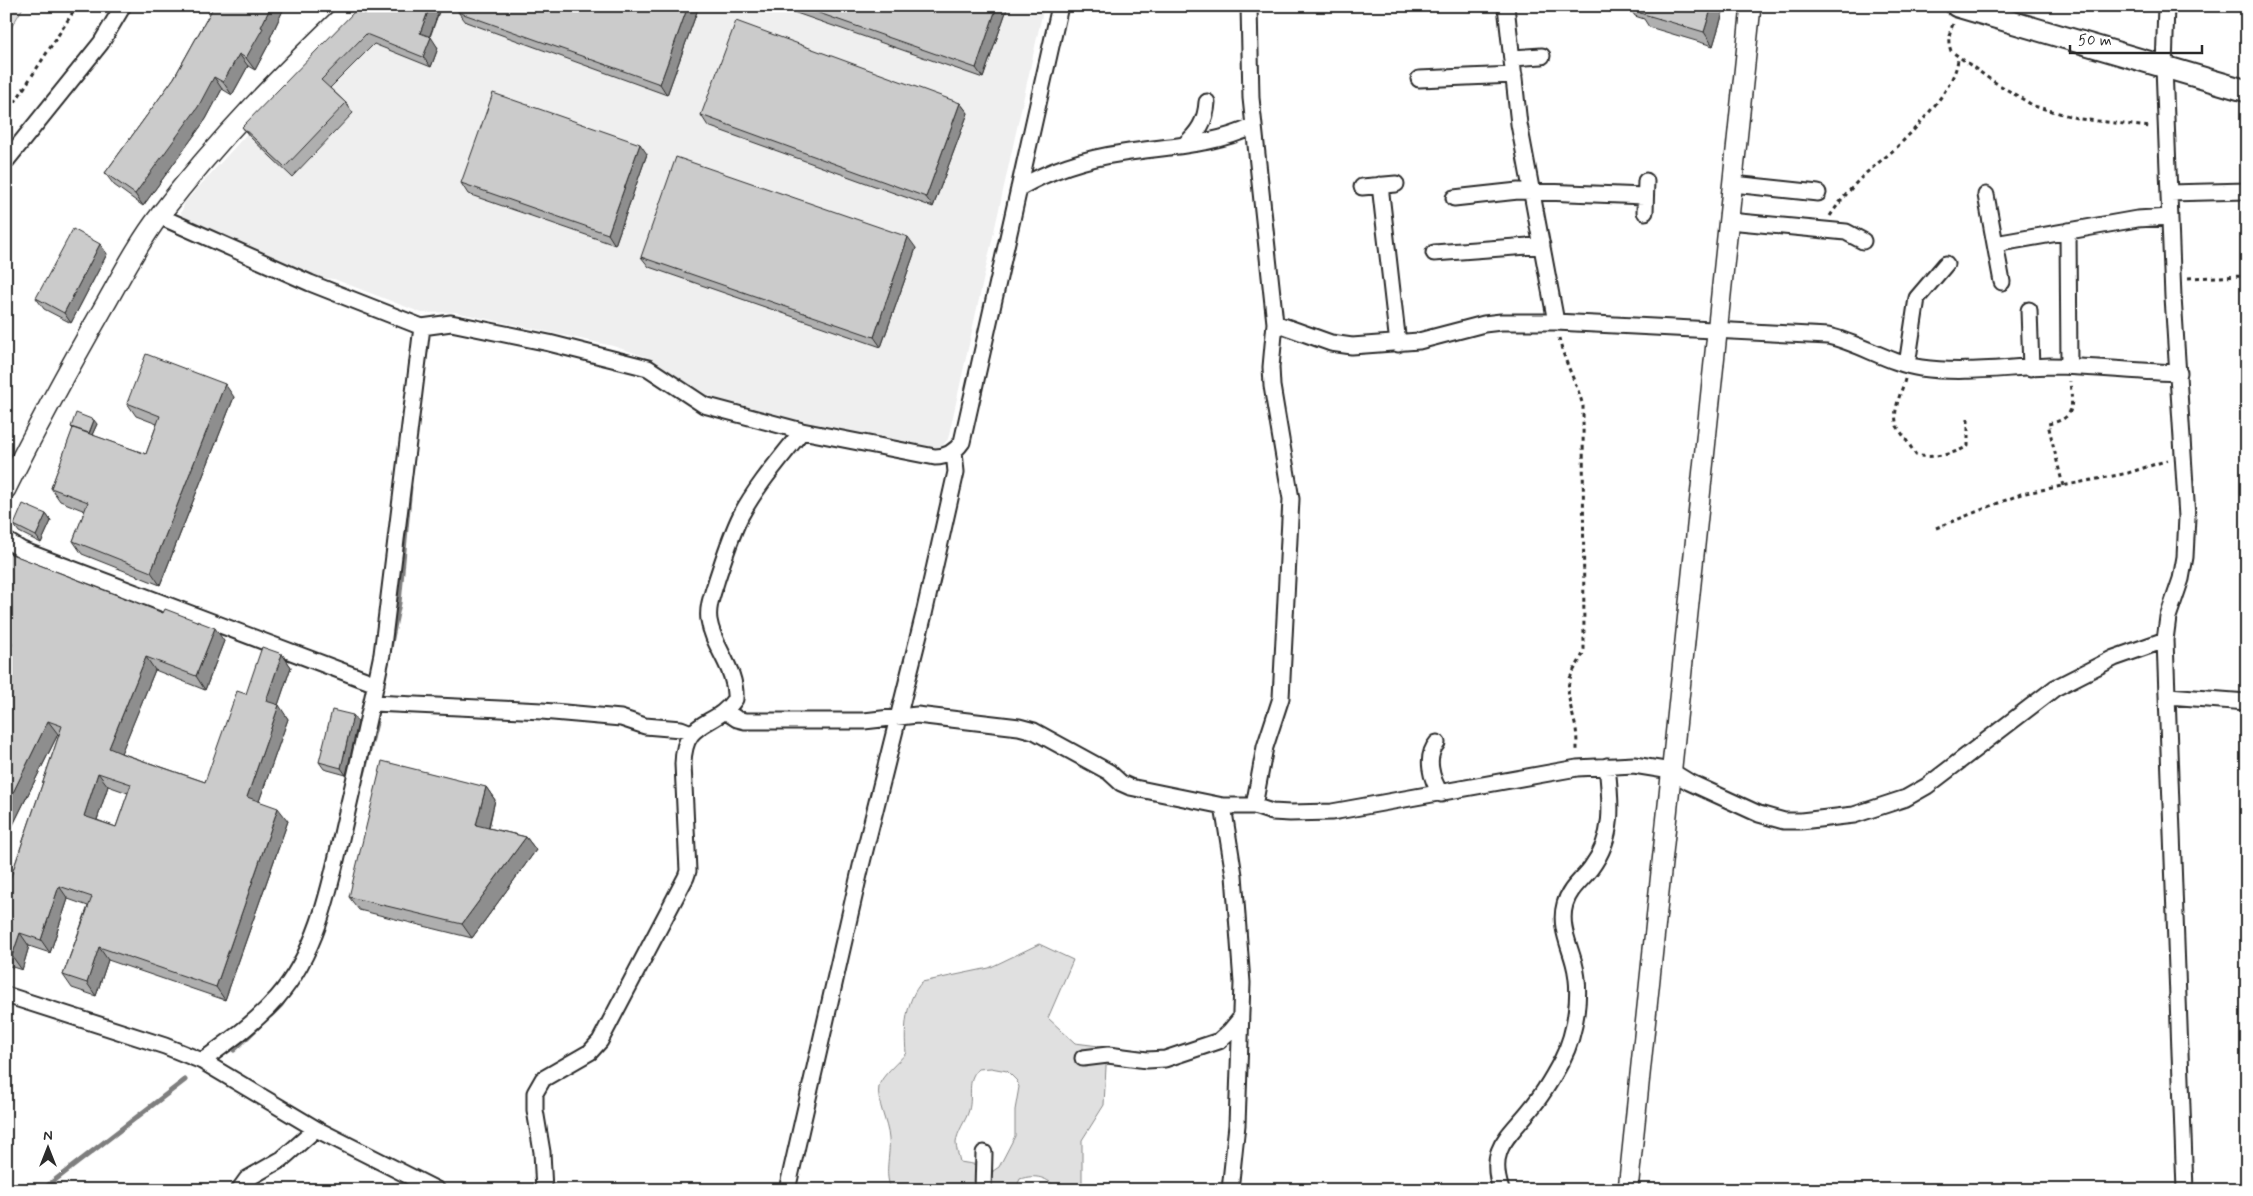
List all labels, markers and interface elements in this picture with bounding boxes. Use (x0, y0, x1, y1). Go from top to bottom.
scale bar (2070, 22, 2203, 54)
text: 50 m (2078, 31, 2112, 51)
north arrow (22, 1124, 72, 1174)
text: N (43, 1127, 53, 1145)

